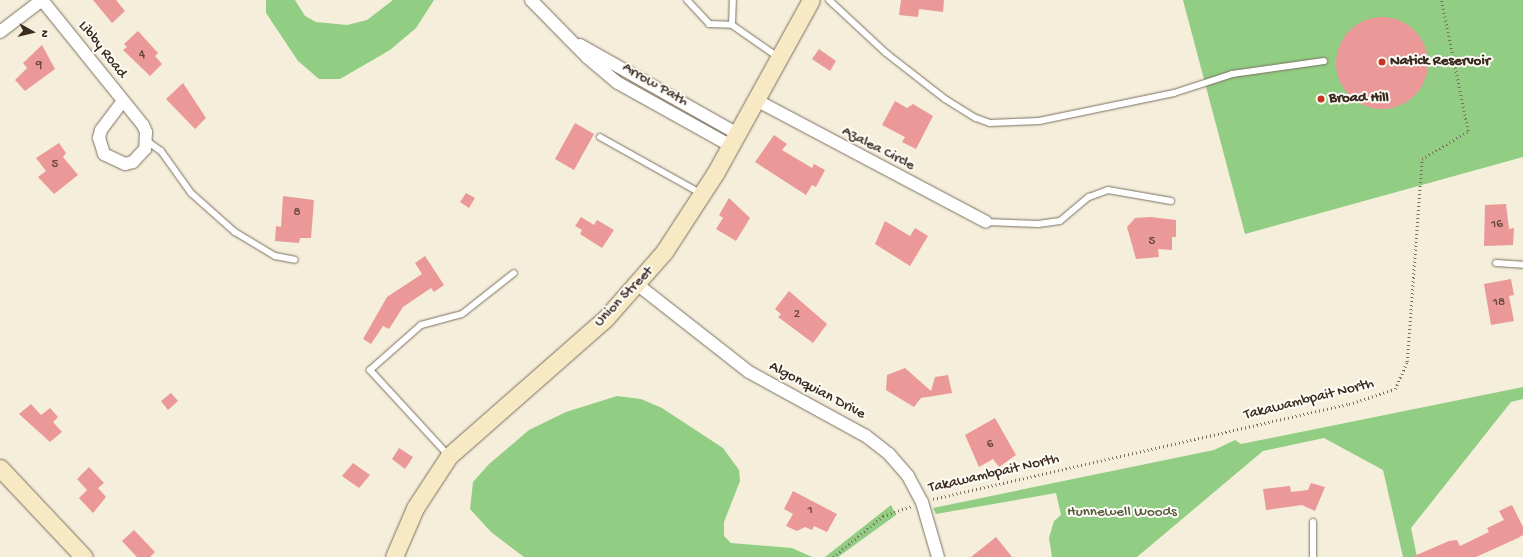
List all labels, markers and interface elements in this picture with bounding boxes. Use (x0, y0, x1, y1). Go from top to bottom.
north arrow (12, 12, 52, 52)
street label: Libby Road (74, 18, 130, 82)
text: N (37, 29, 50, 38)
house number: 4 (139, 47, 145, 63)
place label: Natick Reservoir (1390, 53, 1490, 71)
marker: Natick Reservoir (1377, 57, 1387, 67)
house number: 9 (36, 58, 42, 74)
street label: Arrow Path (619, 59, 691, 111)
place label: Broad Hill (1329, 90, 1389, 108)
marker: Broad Hill (1316, 94, 1326, 104)
street label: Azalea Circle (838, 123, 918, 175)
house number: 5 (52, 157, 58, 173)
house number: 8 (293, 205, 301, 221)
house number: 16 (1491, 217, 1503, 233)
house number: 5 (1149, 234, 1155, 250)
street label: Union Street (591, 263, 657, 331)
house number: 18 (1493, 295, 1505, 311)
house number: 2 (794, 307, 800, 323)
street label: Algonquian Drive (766, 358, 868, 424)
street label: Takawambpait North (1242, 375, 1376, 425)
house number: 6 (987, 437, 993, 453)
street label: Takawambpait North (927, 450, 1061, 498)
house number: 1 (807, 503, 813, 519)
park label: Hunnewell Woods (1067, 504, 1177, 522)

